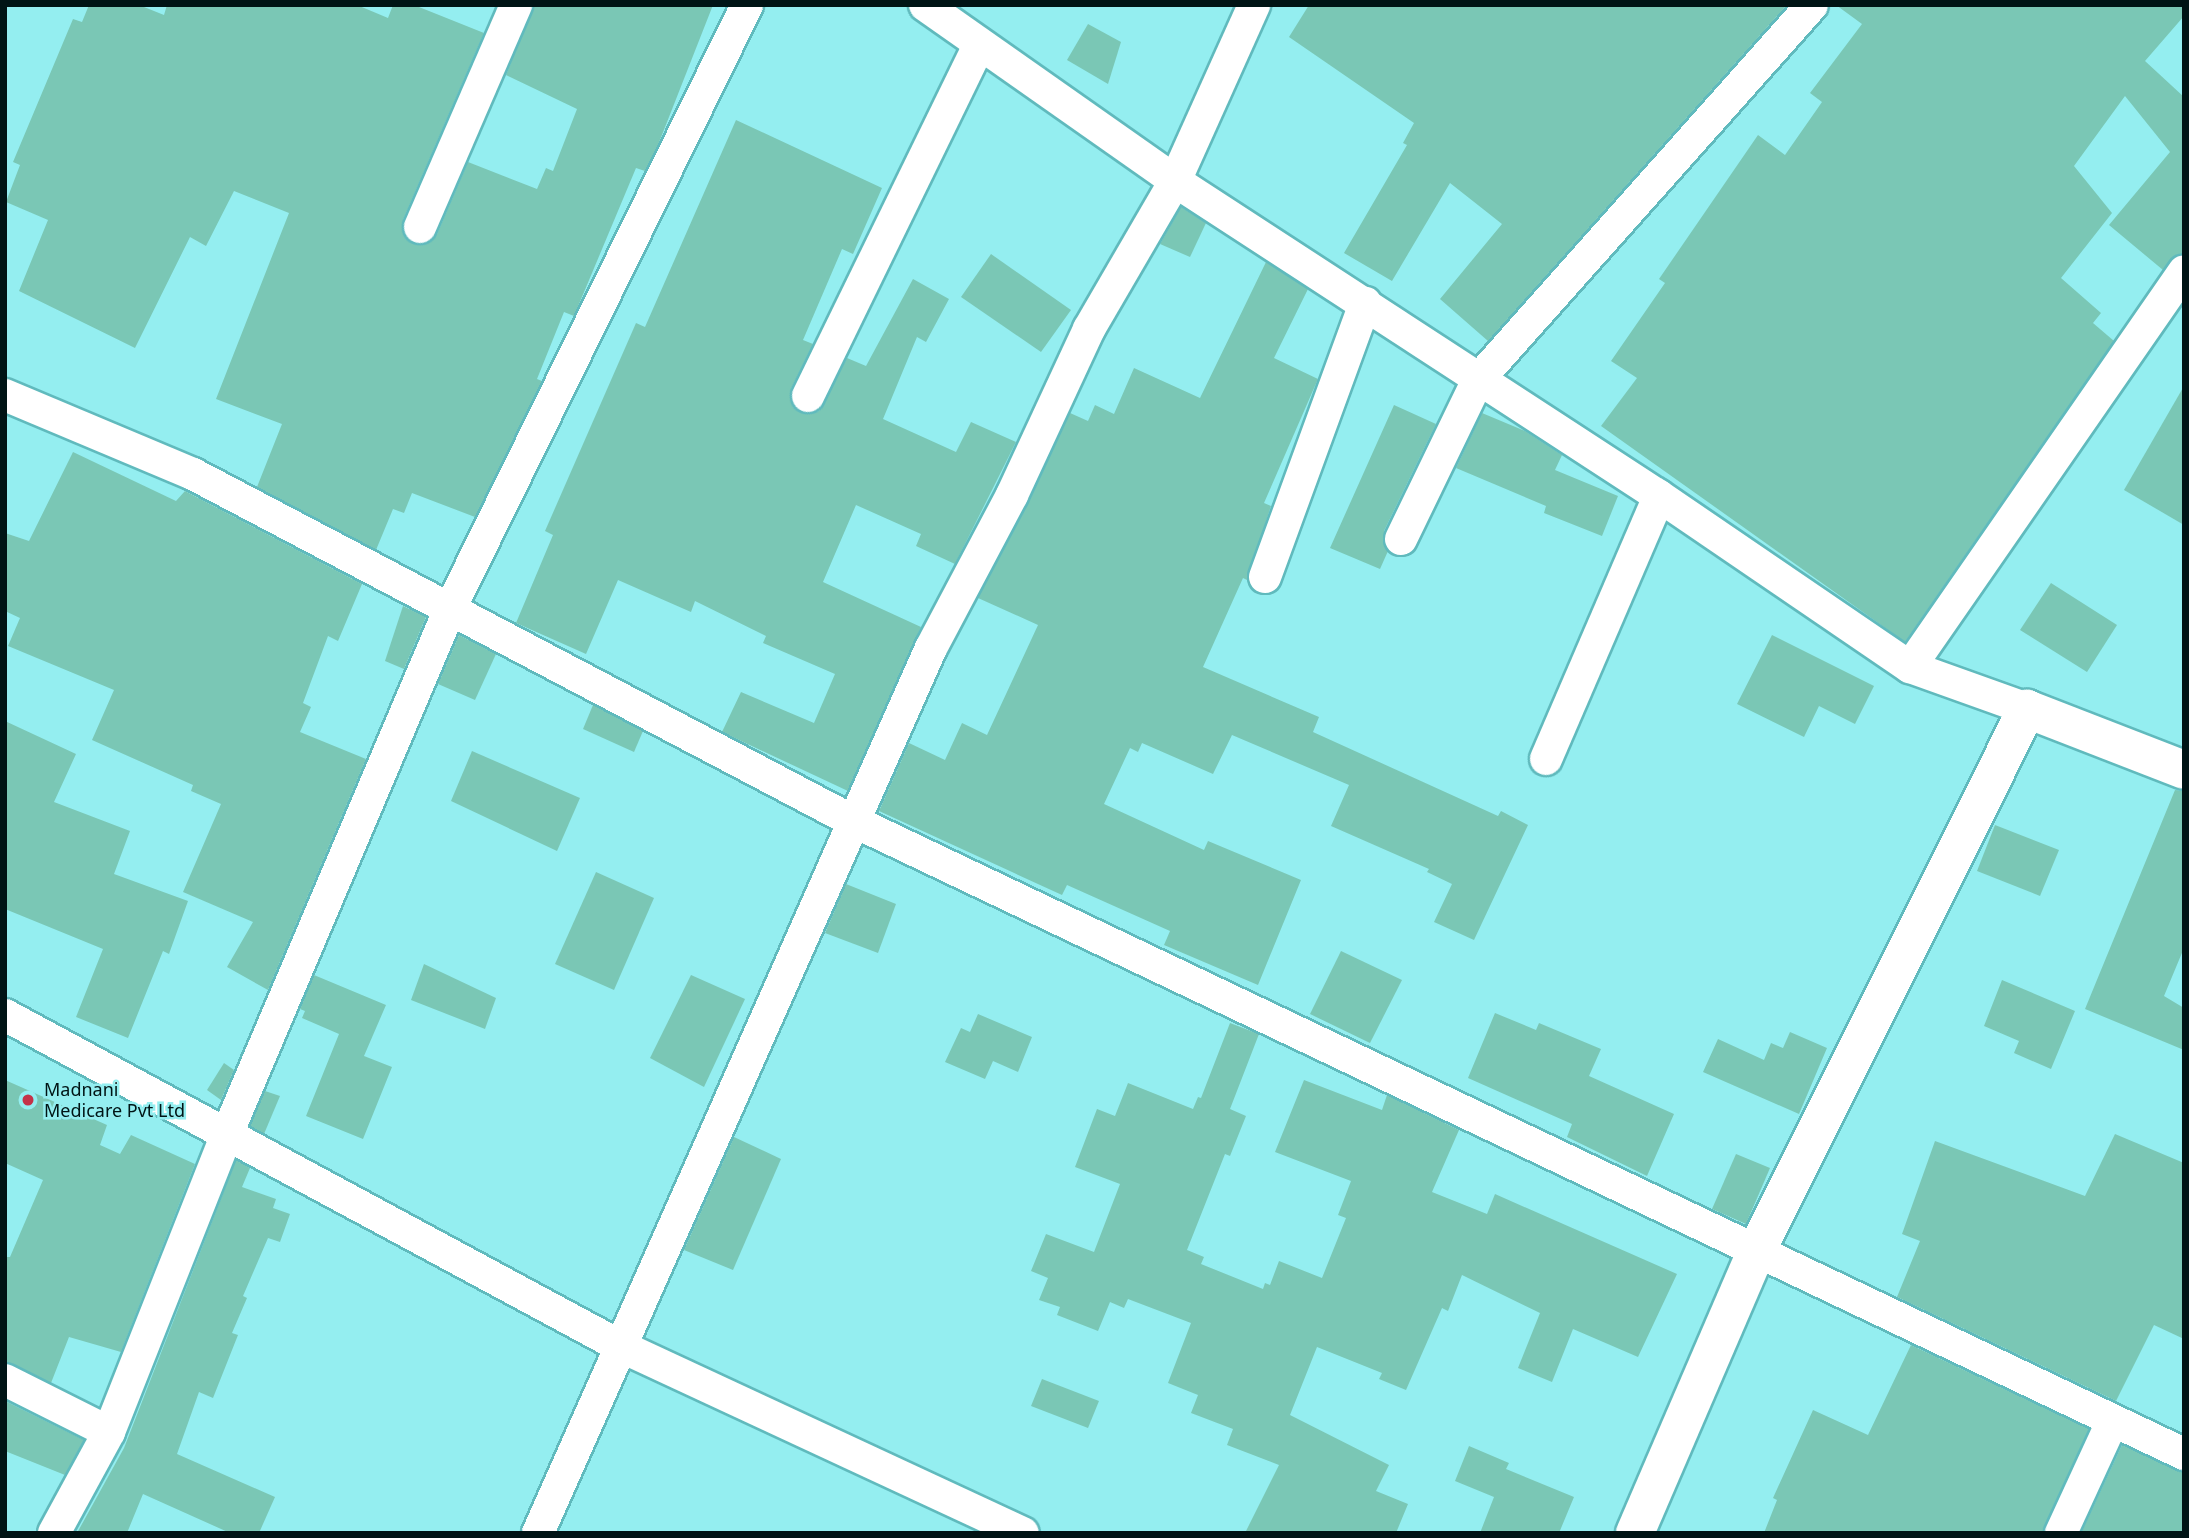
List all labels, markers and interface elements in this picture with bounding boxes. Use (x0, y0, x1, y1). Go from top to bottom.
place label: Madnani Medicare Pvt Ltd (44, 1079, 185, 1122)
marker: Madnani Medicare Pvt Ltd (18, 1090, 38, 1110)

